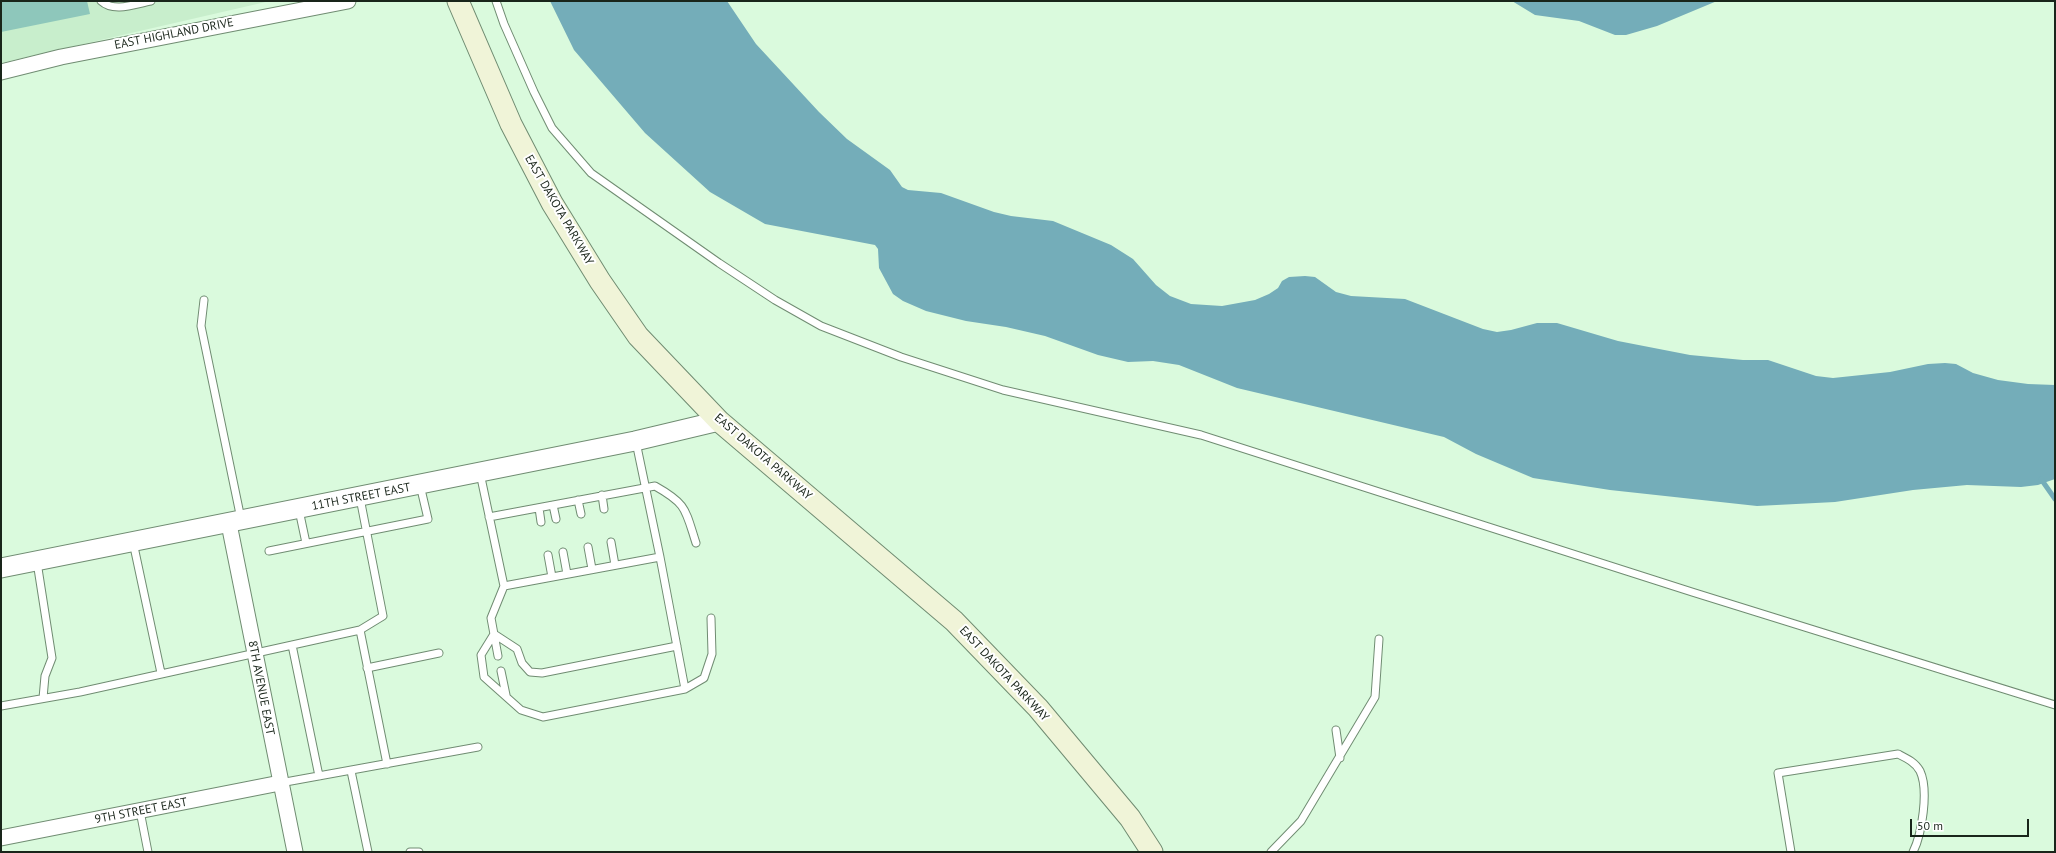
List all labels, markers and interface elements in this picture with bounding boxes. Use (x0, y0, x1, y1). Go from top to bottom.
street label: EAST HIGHLAND DRIVE (113, 15, 235, 53)
street label: EAST DAKOTA PARKWAY (522, 152, 596, 268)
street label: EAST DAKOTA PARKWAY (711, 411, 815, 503)
street label: 11TH STREET EAST (310, 480, 412, 514)
street label: EAST DAKOTA PARKWAY (956, 624, 1052, 724)
street label: 8TH AVENUE EAST (245, 639, 277, 737)
street label: 9TH STREET EAST (94, 795, 188, 827)
scale bar (1912, 811, 2031, 837)
text: 50 m (1917, 818, 1943, 833)

